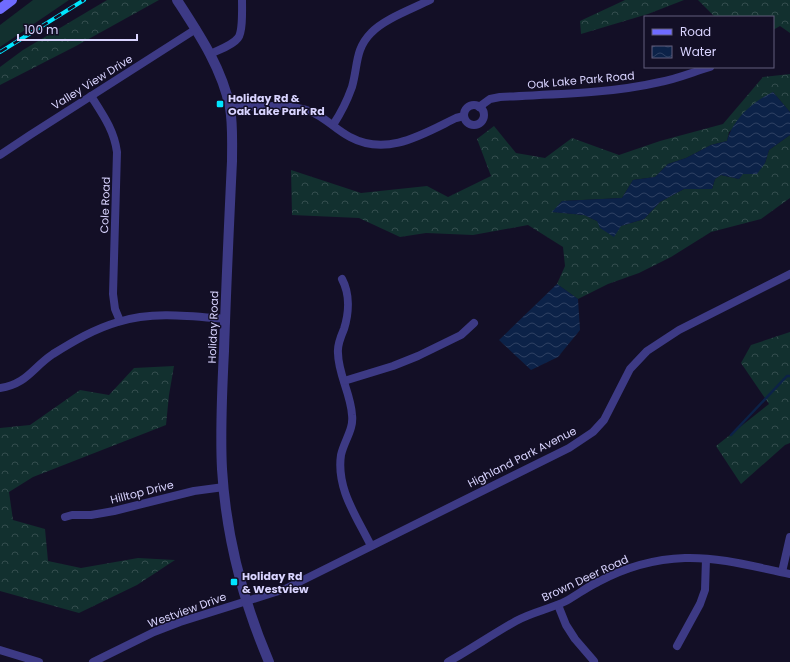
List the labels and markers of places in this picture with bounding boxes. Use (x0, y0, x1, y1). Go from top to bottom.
place label: Holiday Rd & Oak Lake Park Rd (228, 90, 325, 119)
marker: Holiday Rd & Oak Lake Park Rd (215, 99, 225, 109)
place label: Holiday Rd & Westview (242, 568, 309, 597)
marker: Holiday Rd & Westview (229, 577, 239, 587)

